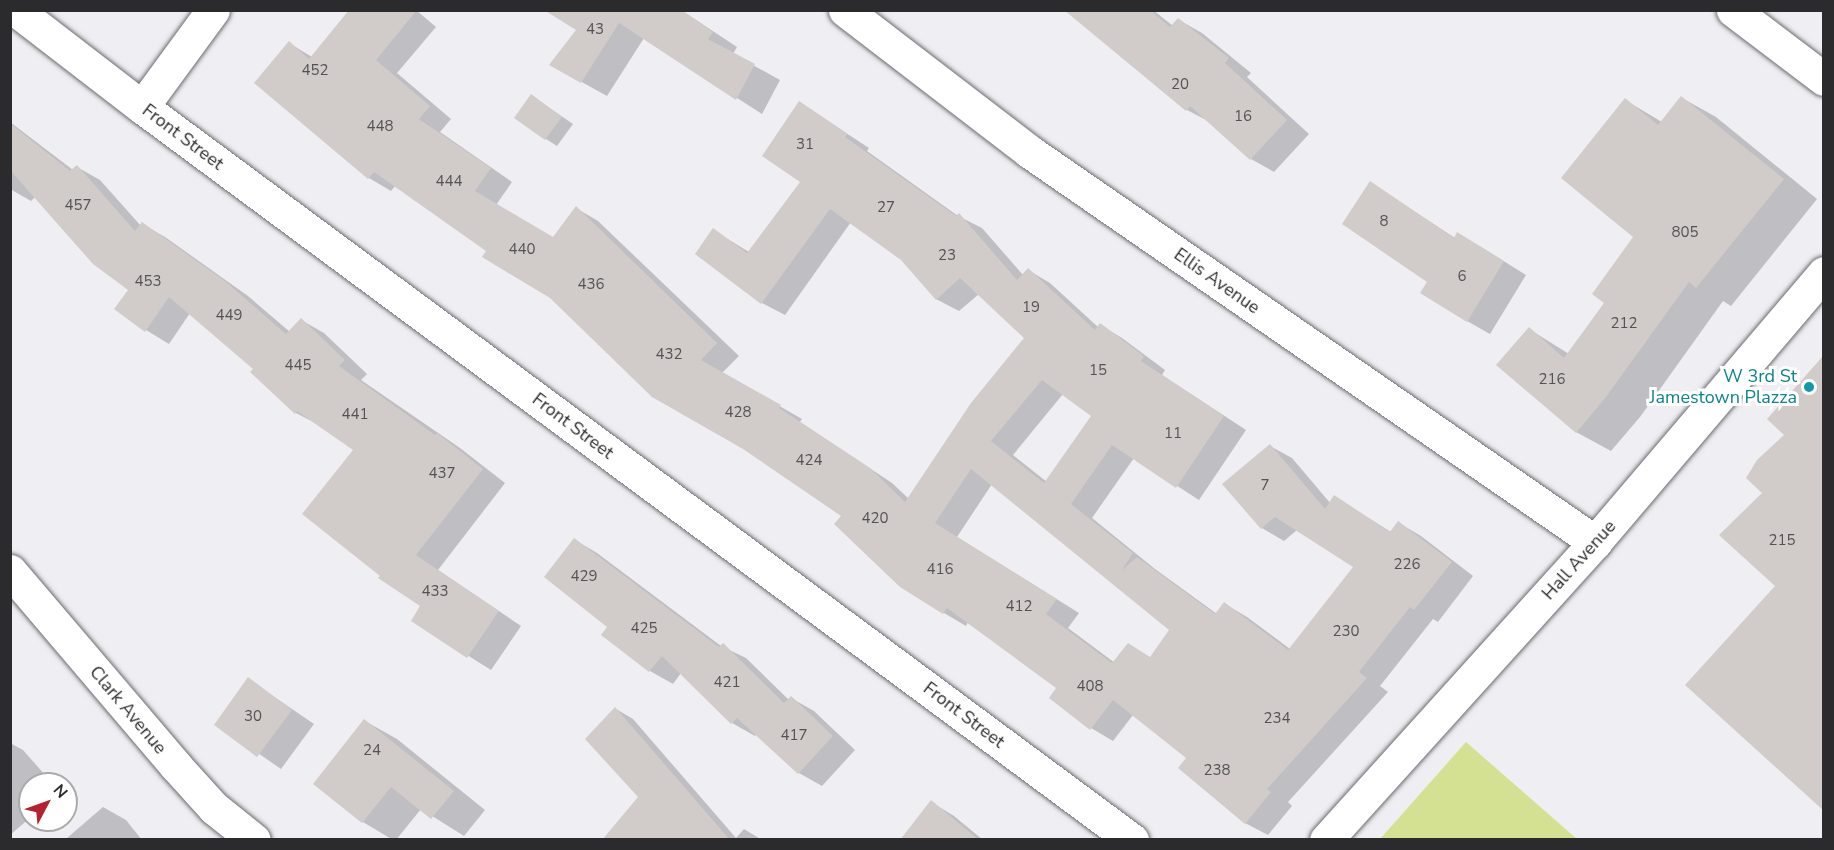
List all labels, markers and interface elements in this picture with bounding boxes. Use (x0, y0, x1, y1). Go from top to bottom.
house number: 43 (586, 21, 604, 39)
house number: 452 (302, 62, 328, 80)
house number: 20 (1171, 76, 1189, 94)
street label: Front Street (138, 99, 228, 175)
house number: 16 (1234, 108, 1252, 126)
house number: 448 (367, 118, 393, 136)
house number: 31 (796, 136, 814, 154)
house number: 444 (436, 173, 462, 191)
house number: 457 (65, 197, 91, 215)
house number: 27 (877, 199, 895, 217)
house number: 8 (1380, 213, 1388, 231)
house number: 805 (1672, 224, 1698, 242)
house number: 440 (509, 241, 535, 259)
street label: Ellis Avenue (1170, 244, 1264, 318)
house number: 23 (938, 247, 956, 265)
house number: 6 (1458, 268, 1466, 286)
house number: 453 (135, 273, 161, 291)
house number: 436 (578, 276, 604, 294)
house number: 19 (1022, 299, 1040, 317)
house number: 449 (216, 307, 242, 325)
house number: 212 (1611, 315, 1637, 333)
house number: 432 (656, 346, 682, 364)
house number: 445 (285, 357, 311, 375)
house number: 15 (1089, 362, 1107, 380)
place label: W 3rd St Jamestown Plazza (1650, 366, 1797, 409)
house number: 216 (1539, 371, 1565, 389)
marker: W 3rd St Jamestown Plazza (1802, 380, 1816, 394)
street label: Front Street (528, 388, 618, 464)
house number: 428 (725, 404, 751, 422)
house number: 441 (342, 406, 368, 424)
house number: 11 (1164, 425, 1182, 443)
house number: 424 (796, 452, 822, 470)
house number: 437 (429, 465, 455, 483)
house number: 7 (1261, 477, 1269, 495)
house number: 420 (862, 510, 888, 528)
street label: Hall Avenue (1538, 516, 1620, 604)
house number: 215 (1769, 532, 1795, 550)
house number: 226 (1394, 556, 1420, 574)
house number: 416 (927, 561, 953, 579)
house number: 429 (571, 568, 597, 586)
house number: 433 (422, 583, 448, 601)
house number: 412 (1006, 598, 1032, 616)
house number: 425 (631, 620, 657, 638)
house number: 230 (1333, 623, 1359, 641)
street label: Clark Avenue (85, 662, 171, 758)
house number: 421 (714, 674, 740, 692)
street label: Front Street (919, 677, 1009, 753)
house number: 408 (1077, 678, 1103, 696)
house number: 30 (244, 708, 262, 726)
house number: 234 (1264, 710, 1290, 728)
house number: 417 (781, 727, 807, 745)
house number: 24 (363, 742, 381, 760)
house number: 238 (1204, 762, 1230, 780)
north arrow (18, 772, 78, 832)
text: N (48, 780, 72, 803)

